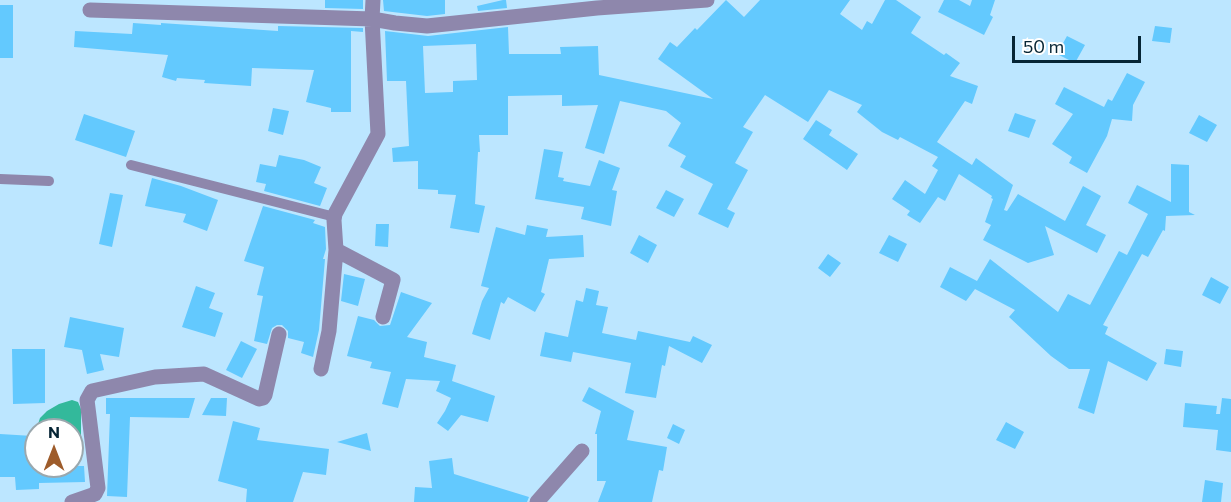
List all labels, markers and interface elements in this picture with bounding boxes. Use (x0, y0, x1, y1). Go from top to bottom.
scale bar (1015, 24, 1144, 62)
text: 50 m (1023, 35, 1064, 57)
north arrow (24, 418, 84, 478)
text: N (48, 422, 60, 441)

